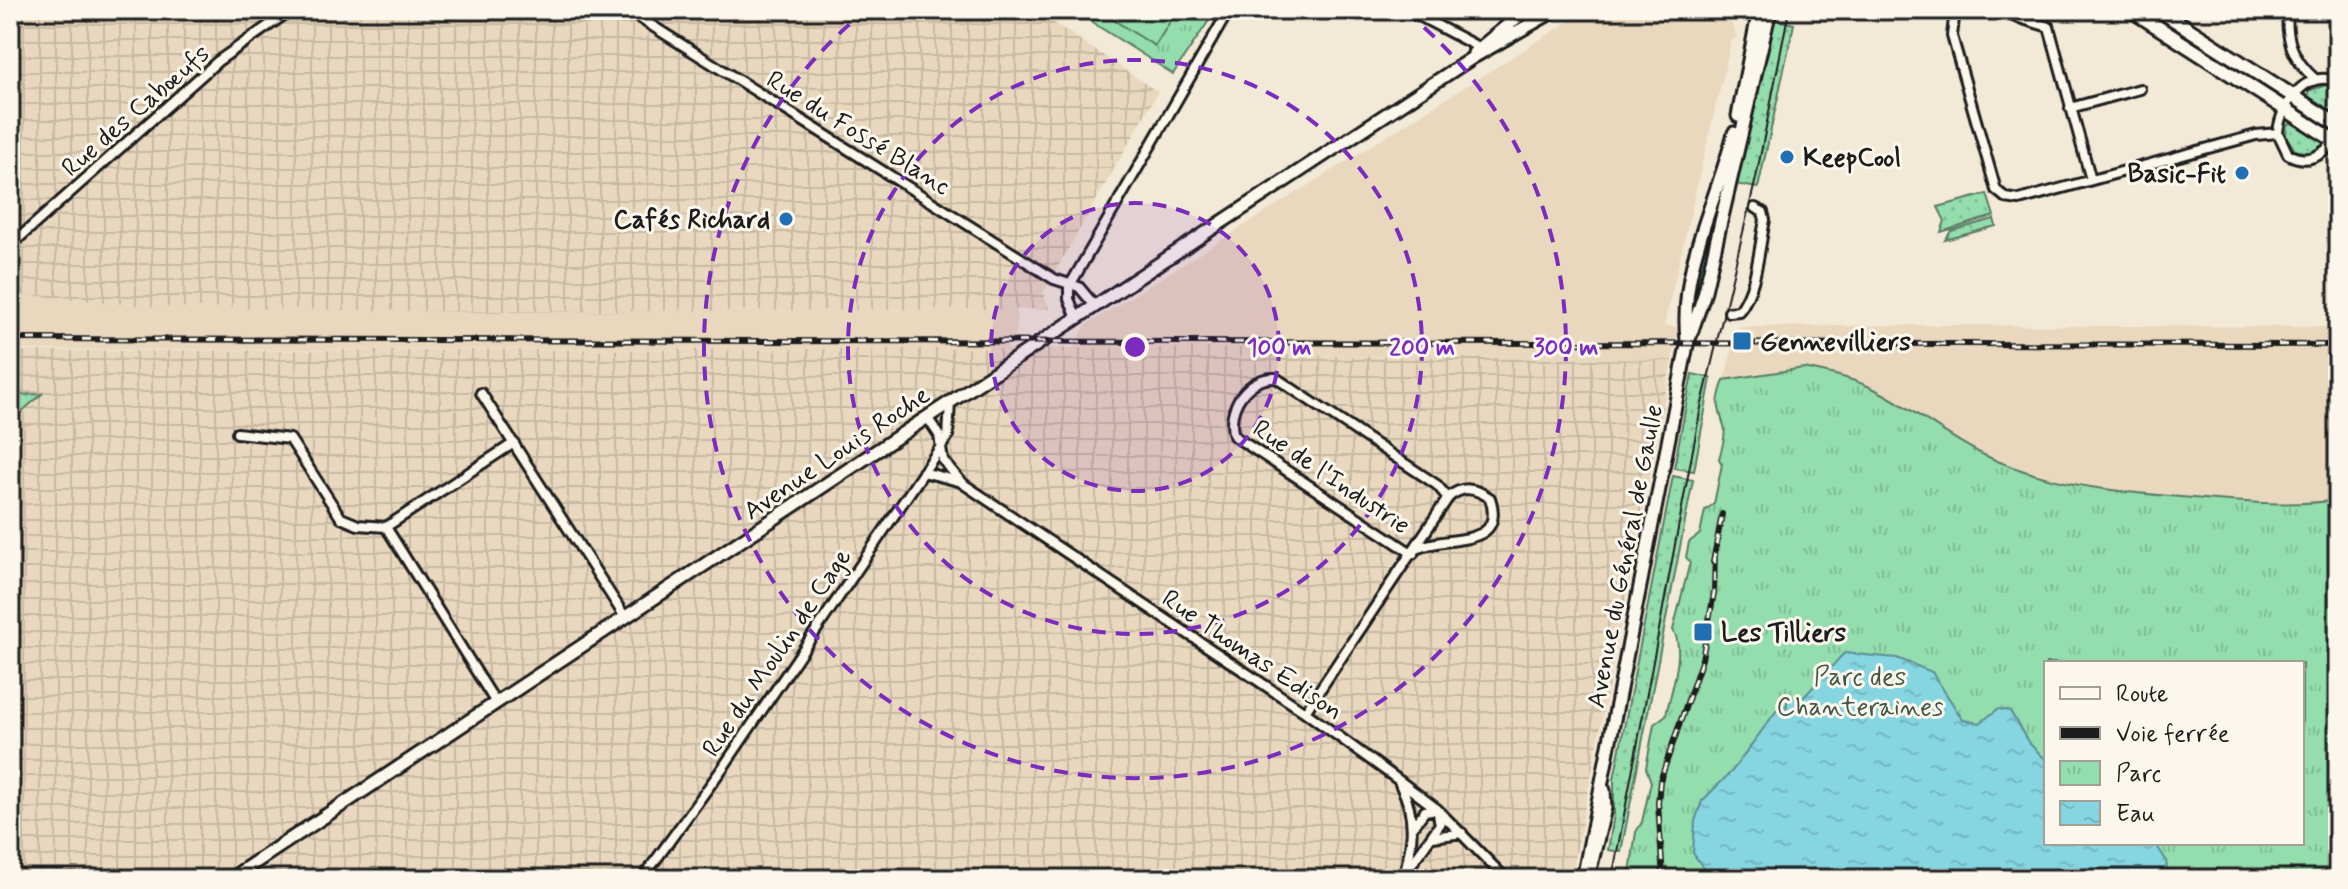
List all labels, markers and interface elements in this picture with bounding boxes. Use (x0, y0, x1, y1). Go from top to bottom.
street label: Rue des Cabœufs (55, 38, 218, 185)
street label: Rue du Fossé Blanc (759, 63, 957, 204)
place label: KeepCool (1803, 142, 1901, 176)
marker: KeepCool (1778, 148, 1796, 166)
place label: Basic-Fit (2127, 158, 2226, 192)
marker: Basic-Fit (2233, 164, 2251, 182)
place label: Cafés Richard (614, 204, 770, 238)
marker: Cafés Richard (777, 210, 795, 228)
place label: Gennevilliers (1760, 326, 1911, 360)
marker: Gennevilliers (1731, 330, 1753, 352)
centre of rings (1121, 333, 1149, 361)
text: 100 m (1247, 333, 1311, 364)
text: 200 m (1389, 333, 1455, 364)
text: 300 m (1534, 333, 1598, 364)
street label: Avenue Louis Roche (737, 379, 937, 529)
street label: Avenue du Général de Gaulle (1580, 402, 1672, 711)
street label: Rue de l'Industrie (1245, 412, 1416, 543)
street label: Rue du Moulin de Cage (695, 542, 860, 764)
street label: Rue Thomas Edison (1155, 582, 1349, 729)
place label: Les Tilliers (1721, 617, 1847, 651)
marker: Les Tilliers (1692, 621, 1714, 643)
park label: Parc des Chanteraines (1776, 661, 1944, 725)
legend (2044, 661, 2304, 845)
text: Route (2116, 679, 2168, 710)
text: Voie ferrée (2116, 719, 2230, 750)
text: Parc (2116, 759, 2161, 790)
text: Eau (2116, 799, 2155, 830)

